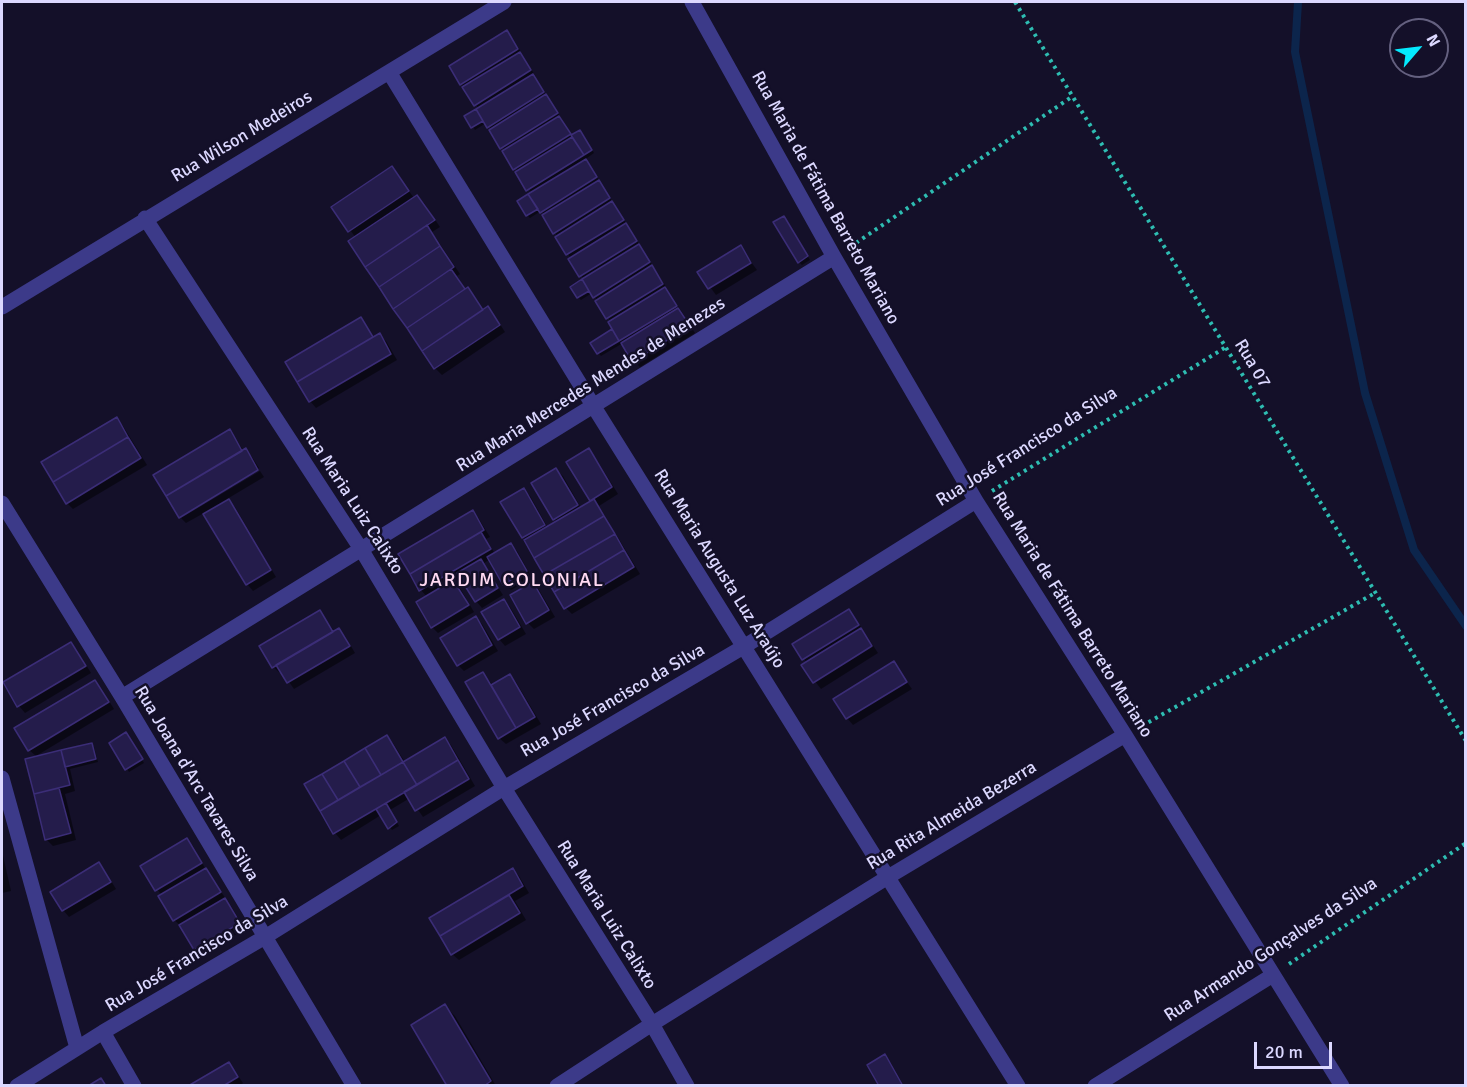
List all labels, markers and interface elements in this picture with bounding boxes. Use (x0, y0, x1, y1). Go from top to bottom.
north arrow (1389, 18, 1449, 78)
text: N (1422, 31, 1445, 50)
street label: Rua Maria de Fátima Barreto Mariano (746, 68, 904, 328)
street label: Rua Wilson Medeiros (168, 86, 316, 188)
street label: Rua Maria Mercedes Mendes de Menezes (453, 293, 729, 477)
street label: Rua 07 (1229, 336, 1275, 392)
street label: Rua José Francisco da Silva (933, 382, 1121, 512)
street label: Rua Maria Luiz Calixto (296, 423, 408, 579)
street label: Rua Maria Augusta Luz Araújo (649, 465, 789, 673)
street label: Rua Maria de Fátima Barreto Mariano (987, 488, 1157, 742)
district label: JARDIM COLONIAL (420, 569, 604, 593)
street label: Rua José Francisco da Silva (517, 639, 709, 763)
street label: Rua Joana d'Arc Tavares Silva (129, 682, 263, 886)
street label: Rua Rita Almeida Bezerra (863, 757, 1041, 875)
street label: Rua Maria Luiz Calixto (551, 837, 661, 993)
street label: Rua Armando Gonçalves da Silva (1161, 873, 1381, 1027)
street label: Rua José Francisco da Silva (102, 891, 292, 1017)
scale bar (1257, 1030, 1335, 1068)
text: 20 m (1265, 1041, 1303, 1063)

